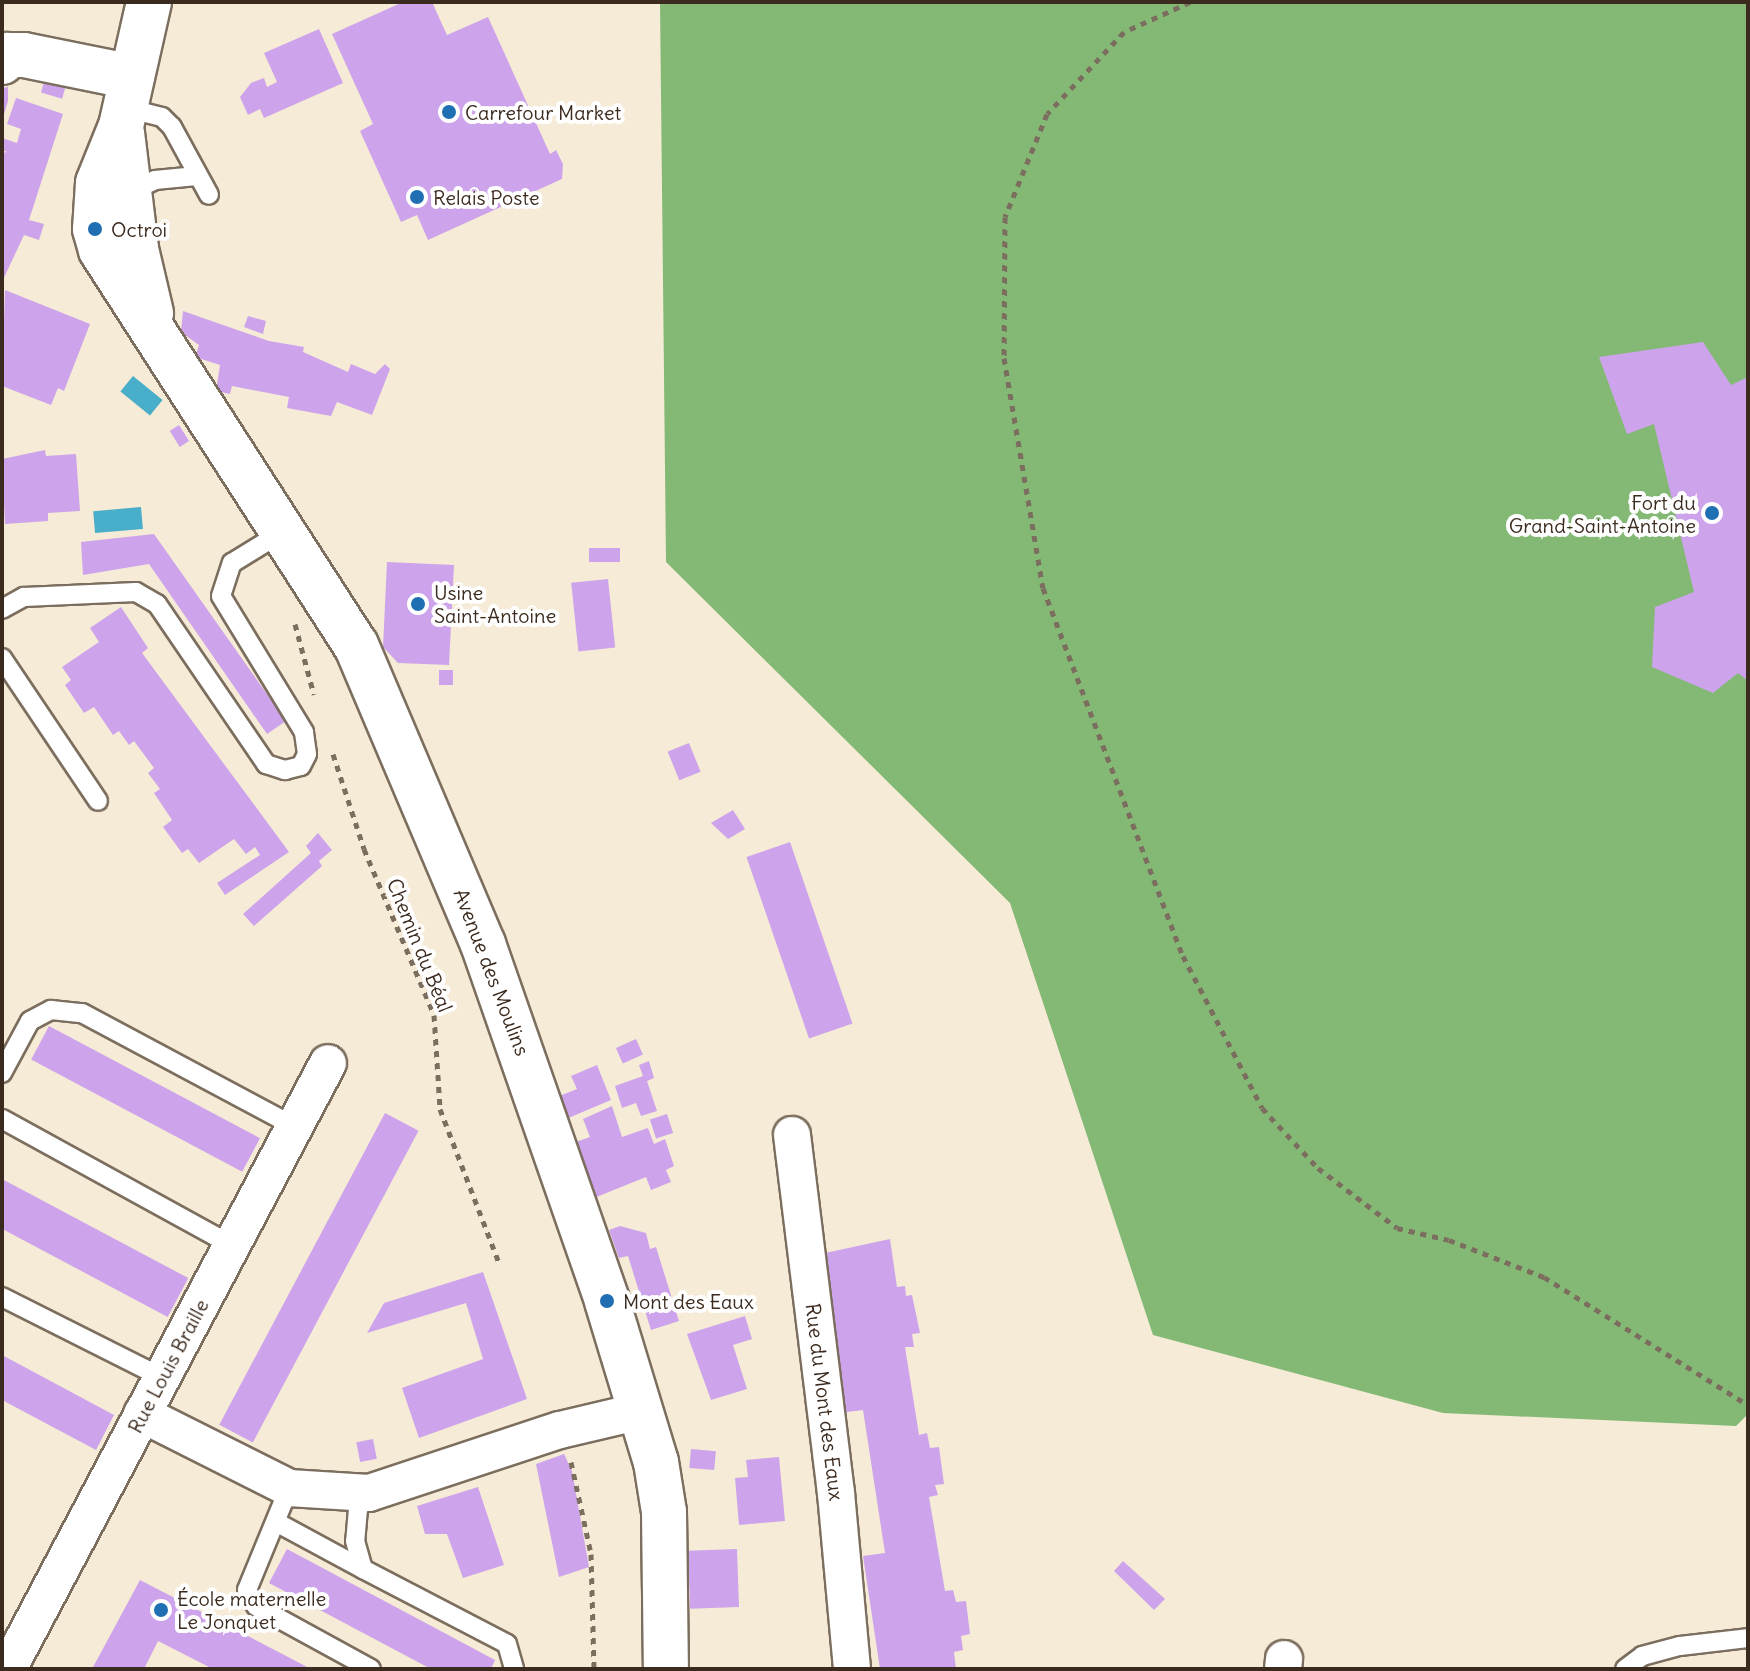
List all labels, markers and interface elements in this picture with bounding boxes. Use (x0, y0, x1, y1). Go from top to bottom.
place label: Carrefour Market (465, 100, 621, 124)
marker: Carrefour Market (440, 103, 458, 121)
place label: Relais Poste (433, 185, 540, 209)
marker: Relais Poste (408, 188, 426, 206)
place label: Octroi (111, 217, 167, 241)
marker: Octroi (86, 220, 104, 238)
place label: Fort du Grand-Saint-Antoine (1509, 490, 1696, 537)
marker: Fort du Grand-Saint-Antoine (1703, 504, 1721, 522)
place label: Usine Saint-Antoine (434, 580, 556, 627)
marker: Usine Saint-Antoine (409, 595, 427, 613)
street label: Chemin du Béal (382, 875, 458, 1015)
street label: Avenue des Moulins (449, 885, 535, 1059)
place label: Mont des Eaux (623, 1289, 754, 1313)
marker: Mont des Eaux (598, 1292, 616, 1310)
street label: Rue Louis Braille (123, 1295, 213, 1437)
street label: Rue du Mont des Eaux (801, 1302, 849, 1502)
place label: École maternelle Le Jonquet (177, 1586, 326, 1633)
marker: École maternelle Le Jonquet (152, 1601, 170, 1619)

